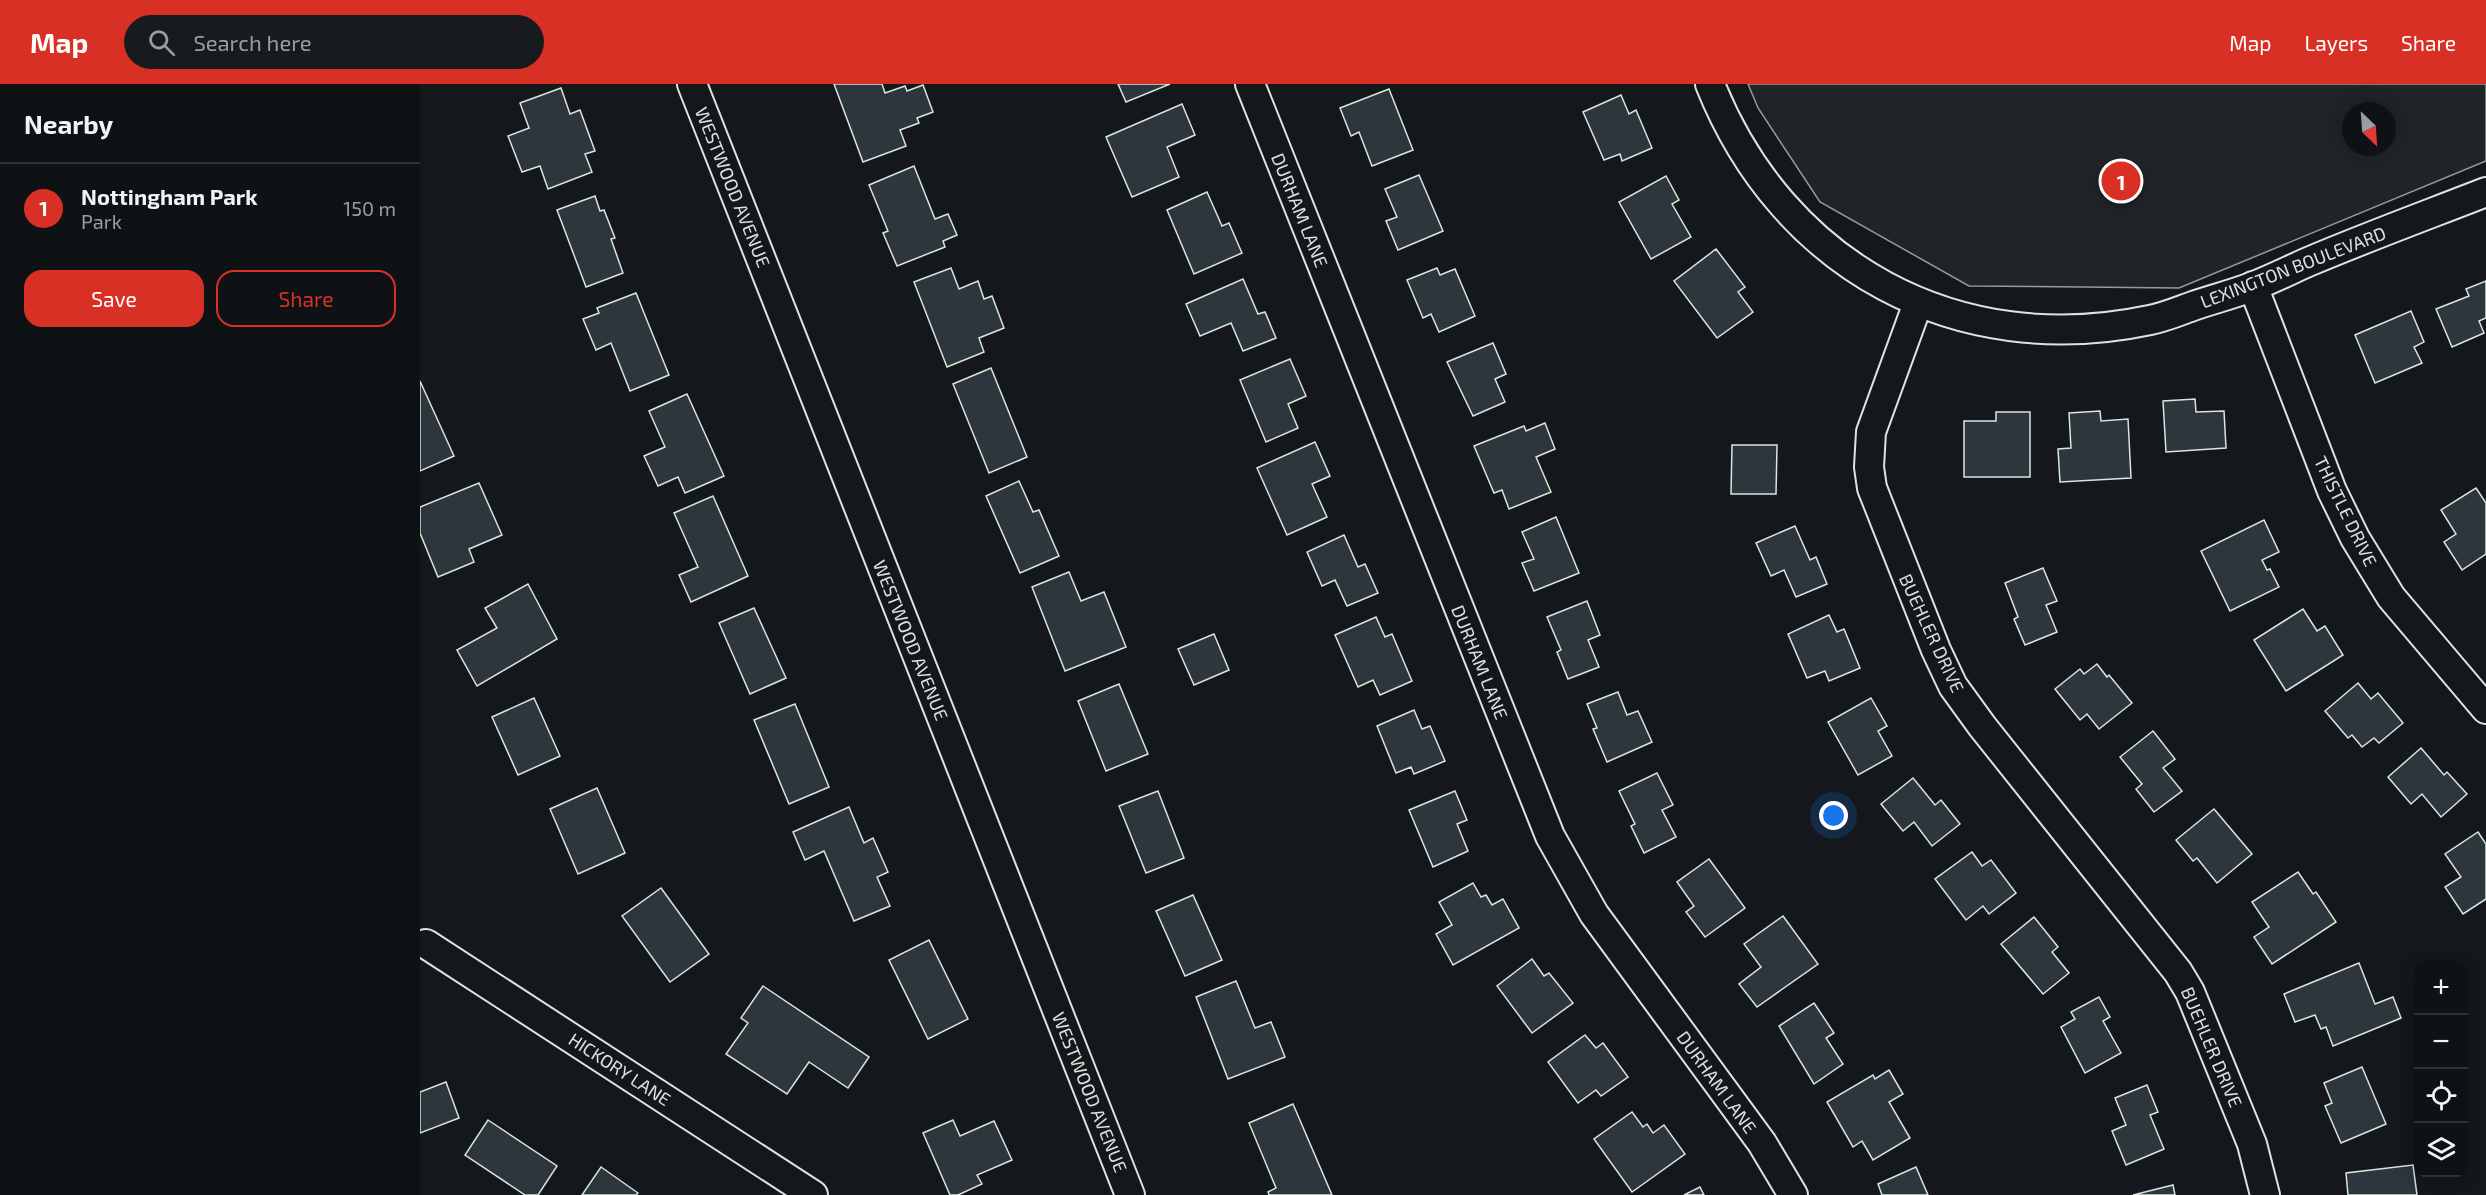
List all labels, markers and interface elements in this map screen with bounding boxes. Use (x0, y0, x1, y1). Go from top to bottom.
search box (124, 15, 544, 69)
text: Map (30, 25, 88, 59)
icon: search (145, 26, 178, 59)
text: Search here (193, 29, 312, 55)
text: Map (2229, 30, 2271, 55)
text: Layers (2304, 30, 2368, 55)
text: Share (2401, 30, 2456, 55)
north arrow (2342, 102, 2396, 156)
street label: WESTWOOD AVENUE (691, 104, 775, 270)
text: Nearby (24, 108, 113, 139)
street label: DURHAM LANE (1267, 150, 1333, 270)
pin: 1 (2102, 158, 2140, 204)
text: Nottingham Park (81, 183, 258, 209)
text: 1 (39, 196, 48, 220)
text: 150 m (343, 196, 396, 220)
text: Park (81, 209, 122, 233)
street label: LEXINGTON BOULEVARD (2197, 221, 2389, 313)
button: Save (24, 270, 204, 327)
button: Share (216, 270, 396, 327)
street label: THISTLE DRIVE (2310, 452, 2382, 570)
street label: WESTWOOD AVENUE (869, 557, 953, 723)
street label: BUEHLER DRIVE (1895, 570, 1969, 696)
street label: DURHAM LANE (1447, 602, 1513, 722)
your location (1819, 801, 1848, 830)
map controls (2414, 961, 2468, 1177)
button: + (2414, 961, 2468, 1015)
street label: BUEHLER DRIVE (2177, 984, 2247, 1110)
street label: WESTWOOD AVENUE (1048, 1009, 1132, 1175)
button: − (2414, 1015, 2468, 1069)
street label: DURHAM LANE (1672, 1026, 1762, 1138)
street label: HICKORY LANE (565, 1028, 675, 1110)
button: locate (2414, 1069, 2468, 1123)
button: layers (2414, 1123, 2468, 1177)

